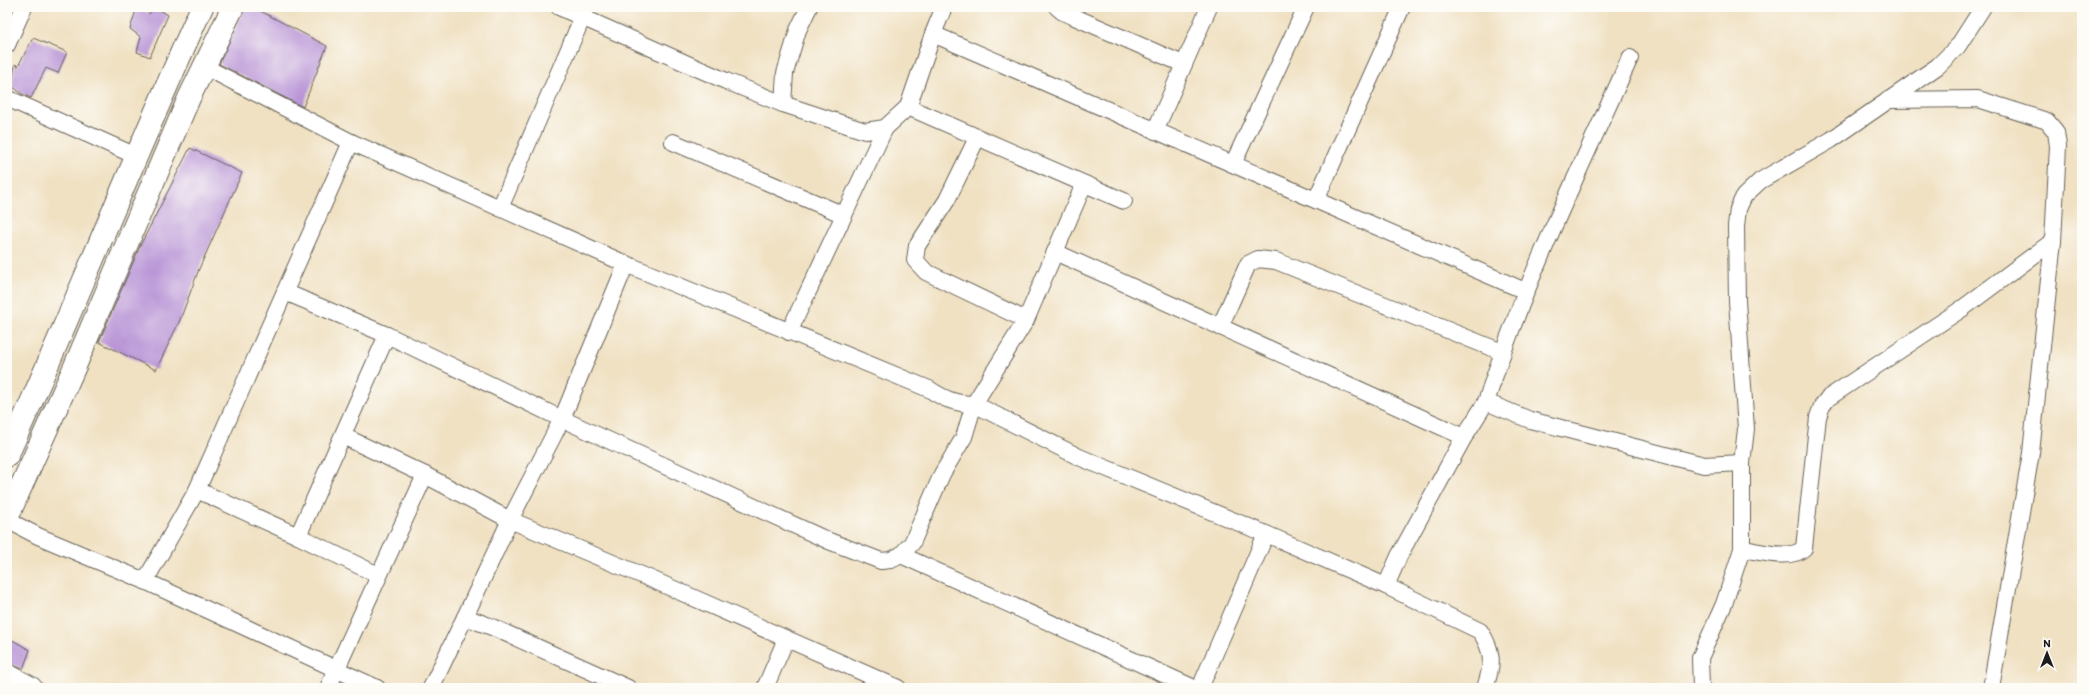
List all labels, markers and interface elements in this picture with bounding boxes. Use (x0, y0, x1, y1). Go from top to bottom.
north arrow (2027, 633, 2067, 673)
text: N (2043, 637, 2051, 650)

